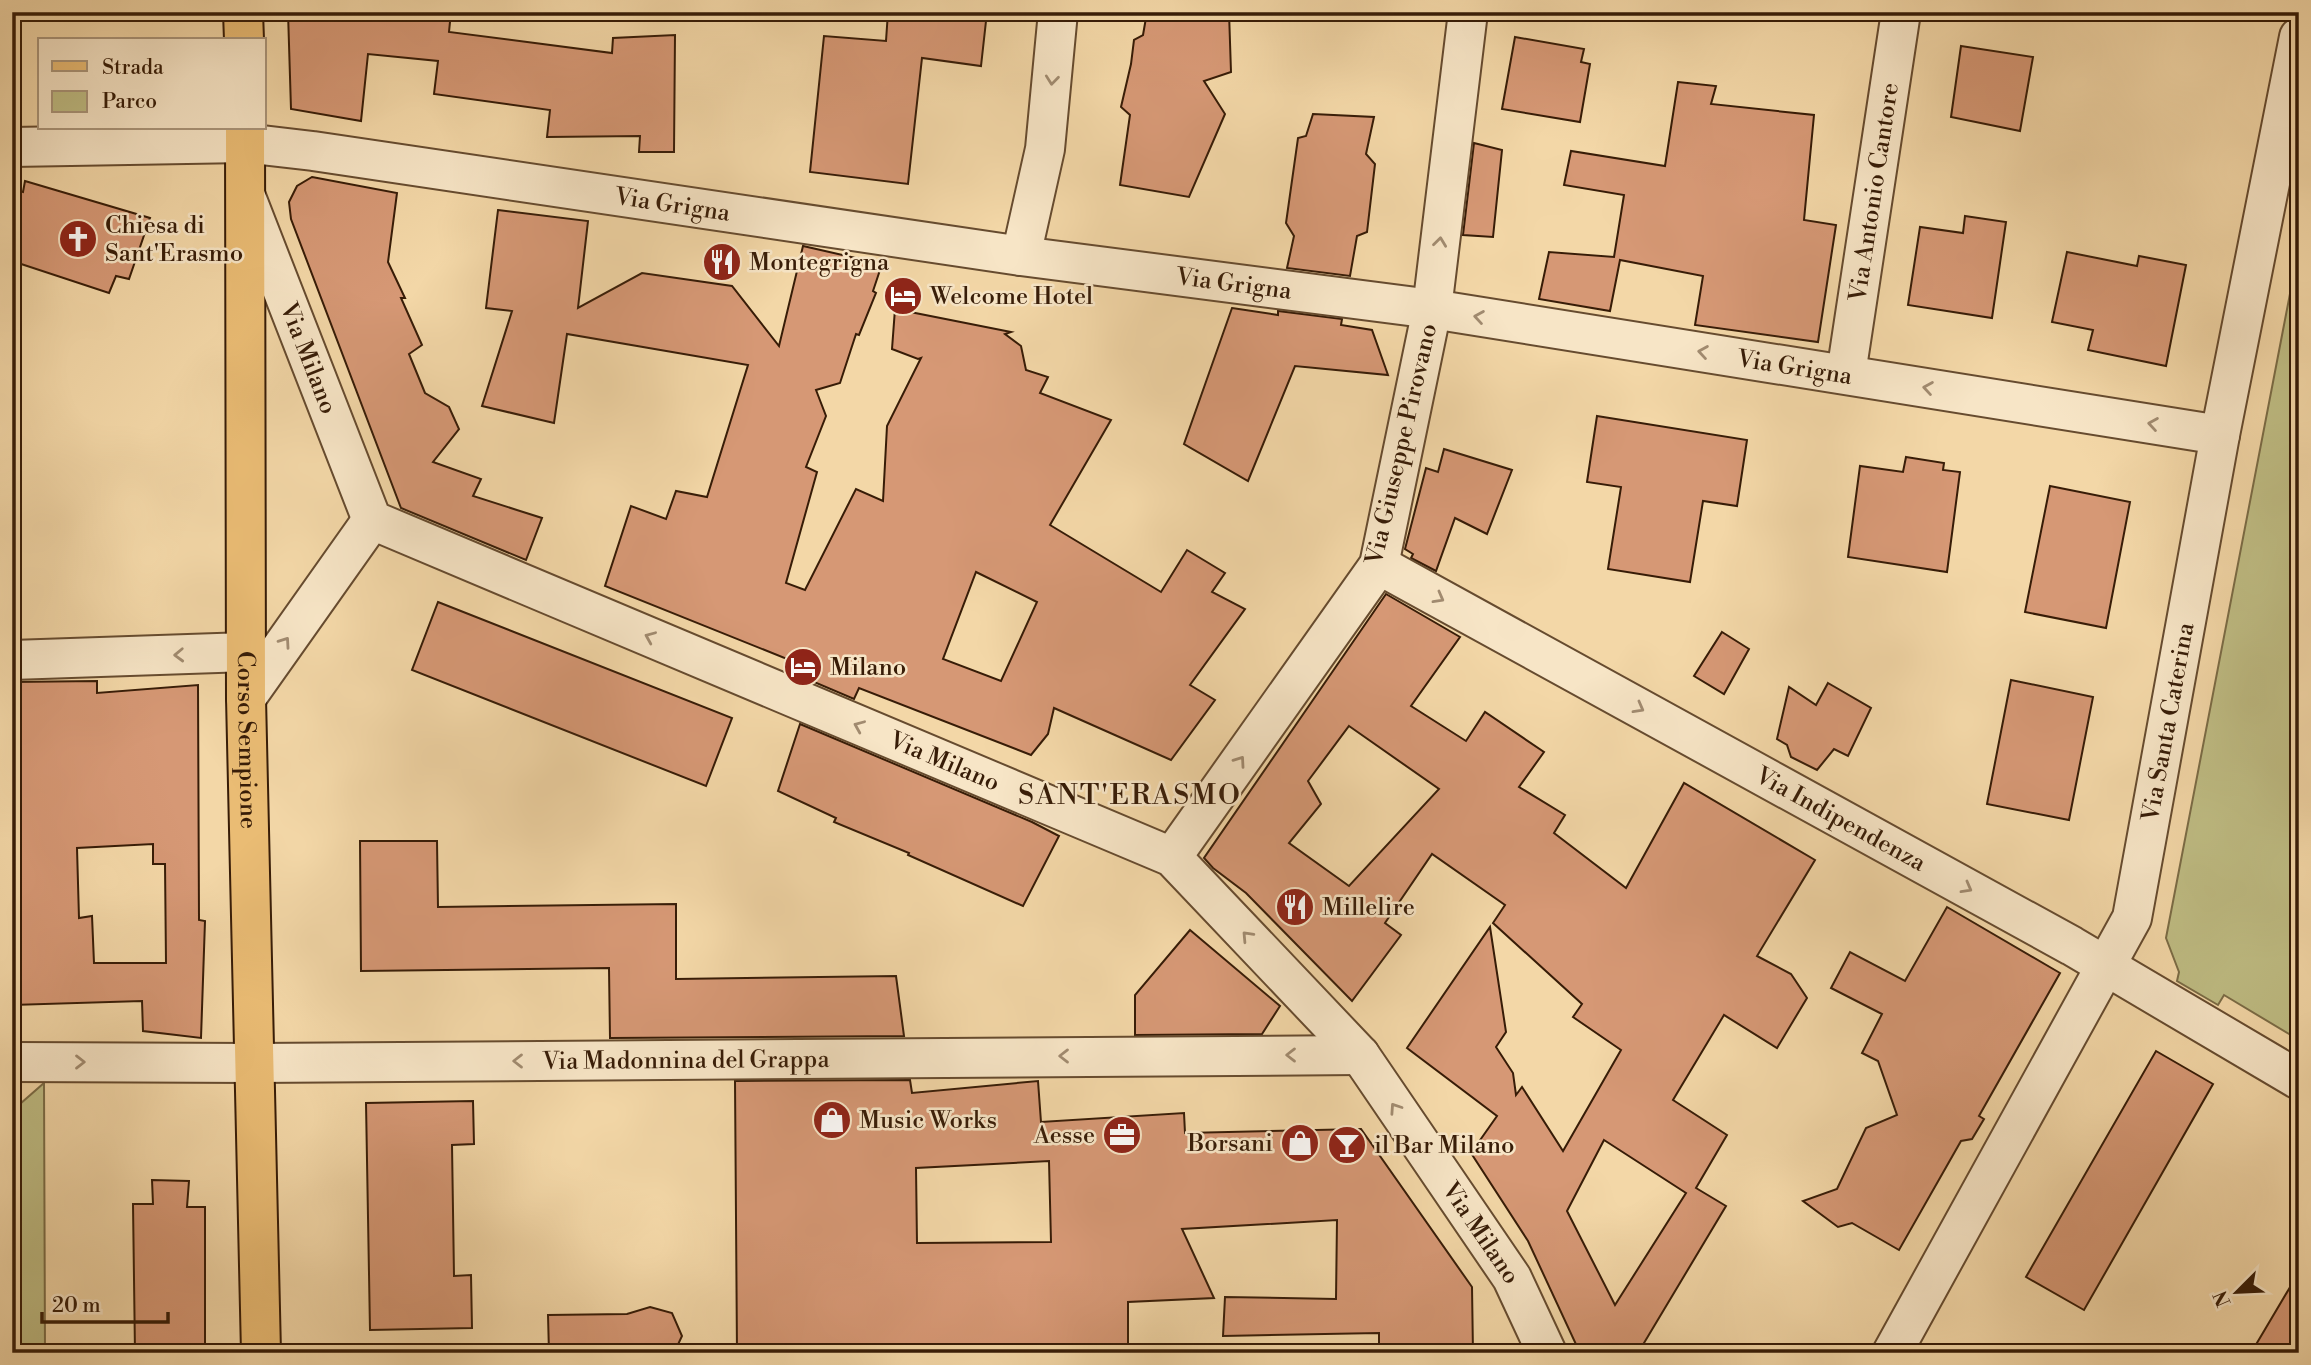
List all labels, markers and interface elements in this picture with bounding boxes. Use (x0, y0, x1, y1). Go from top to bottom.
legend (38, 38, 266, 130)
text: Strada (102, 55, 164, 81)
one-way arrow (1044, 74, 1059, 86)
street label: Via Antonio Cantore (1843, 81, 1906, 305)
text: Parco (102, 89, 157, 115)
street label: Via Grigna (612, 182, 733, 229)
place label: Chiesa di Sant'Erasmo (105, 211, 243, 269)
church icon: Chiesa di Sant'Erasmo (57, 218, 99, 260)
one-way arrow (1432, 236, 1447, 247)
restaurant icon: Montegrigna (701, 241, 743, 283)
place label: Montegrigna (749, 248, 890, 278)
street label: Via Grigna (1173, 262, 1294, 307)
hotel icon: Welcome Hotel (882, 275, 924, 317)
place label: Welcome Hotel (929, 282, 1093, 312)
street label: Via Milano (272, 298, 343, 419)
one-way arrow (1473, 310, 1485, 325)
street label: Via Giuseppe Pirovano (1359, 321, 1444, 569)
street label: Via Grigna (1734, 344, 1855, 392)
one-way arrow (1698, 345, 1709, 360)
one-way arrow (1922, 380, 1934, 395)
one-way arrow (2147, 417, 2159, 432)
one-way arrow (1432, 590, 1445, 603)
street label: Via Santa Caterina (2136, 620, 2202, 825)
one-way arrow (644, 631, 657, 645)
one-way arrow (277, 637, 289, 650)
hotel icon: Milano (782, 646, 824, 688)
one-way arrow (173, 647, 184, 662)
street label: Corso Sempione (230, 651, 263, 829)
place label: Milano (830, 653, 906, 683)
one-way arrow (1631, 700, 1644, 713)
one-way arrow (854, 720, 866, 734)
street label: Via Milano (883, 725, 1004, 799)
one-way arrow (1232, 756, 1244, 769)
street label: Via Indipendenza (1749, 760, 1931, 879)
district label: SANT'ERASMO (1018, 778, 1242, 813)
one-way arrow (1960, 880, 1972, 893)
restaurant icon: Millelire (1274, 886, 1316, 928)
place label: Millelire (1322, 893, 1415, 923)
one-way arrow (1242, 931, 1255, 944)
street label: Via Madonnina del Grappa (541, 1045, 831, 1077)
one-way arrow (1286, 1047, 1296, 1063)
one-way arrow (1058, 1049, 1069, 1064)
one-way arrow (512, 1053, 523, 1069)
one-way arrow (76, 1054, 86, 1070)
shop icon: Music Works (811, 1099, 853, 1141)
one-way arrow (1391, 1102, 1404, 1115)
place label: Music Works (859, 1106, 997, 1136)
office icon: Aesse (1101, 1114, 1143, 1156)
place label: Aesse (1033, 1121, 1095, 1151)
shop icon: Borsani (1279, 1122, 1321, 1164)
bar icon: il Bar Milano (1326, 1124, 1368, 1166)
place label: Borsani (1186, 1129, 1273, 1159)
place label: il Bar Milano (1374, 1131, 1514, 1161)
street label: Via Milano (1434, 1176, 1526, 1290)
north arrow (2202, 1256, 2272, 1326)
scale bar (42, 1281, 168, 1325)
text: N (2208, 1287, 2236, 1310)
text: 20 m (52, 1293, 101, 1319)

